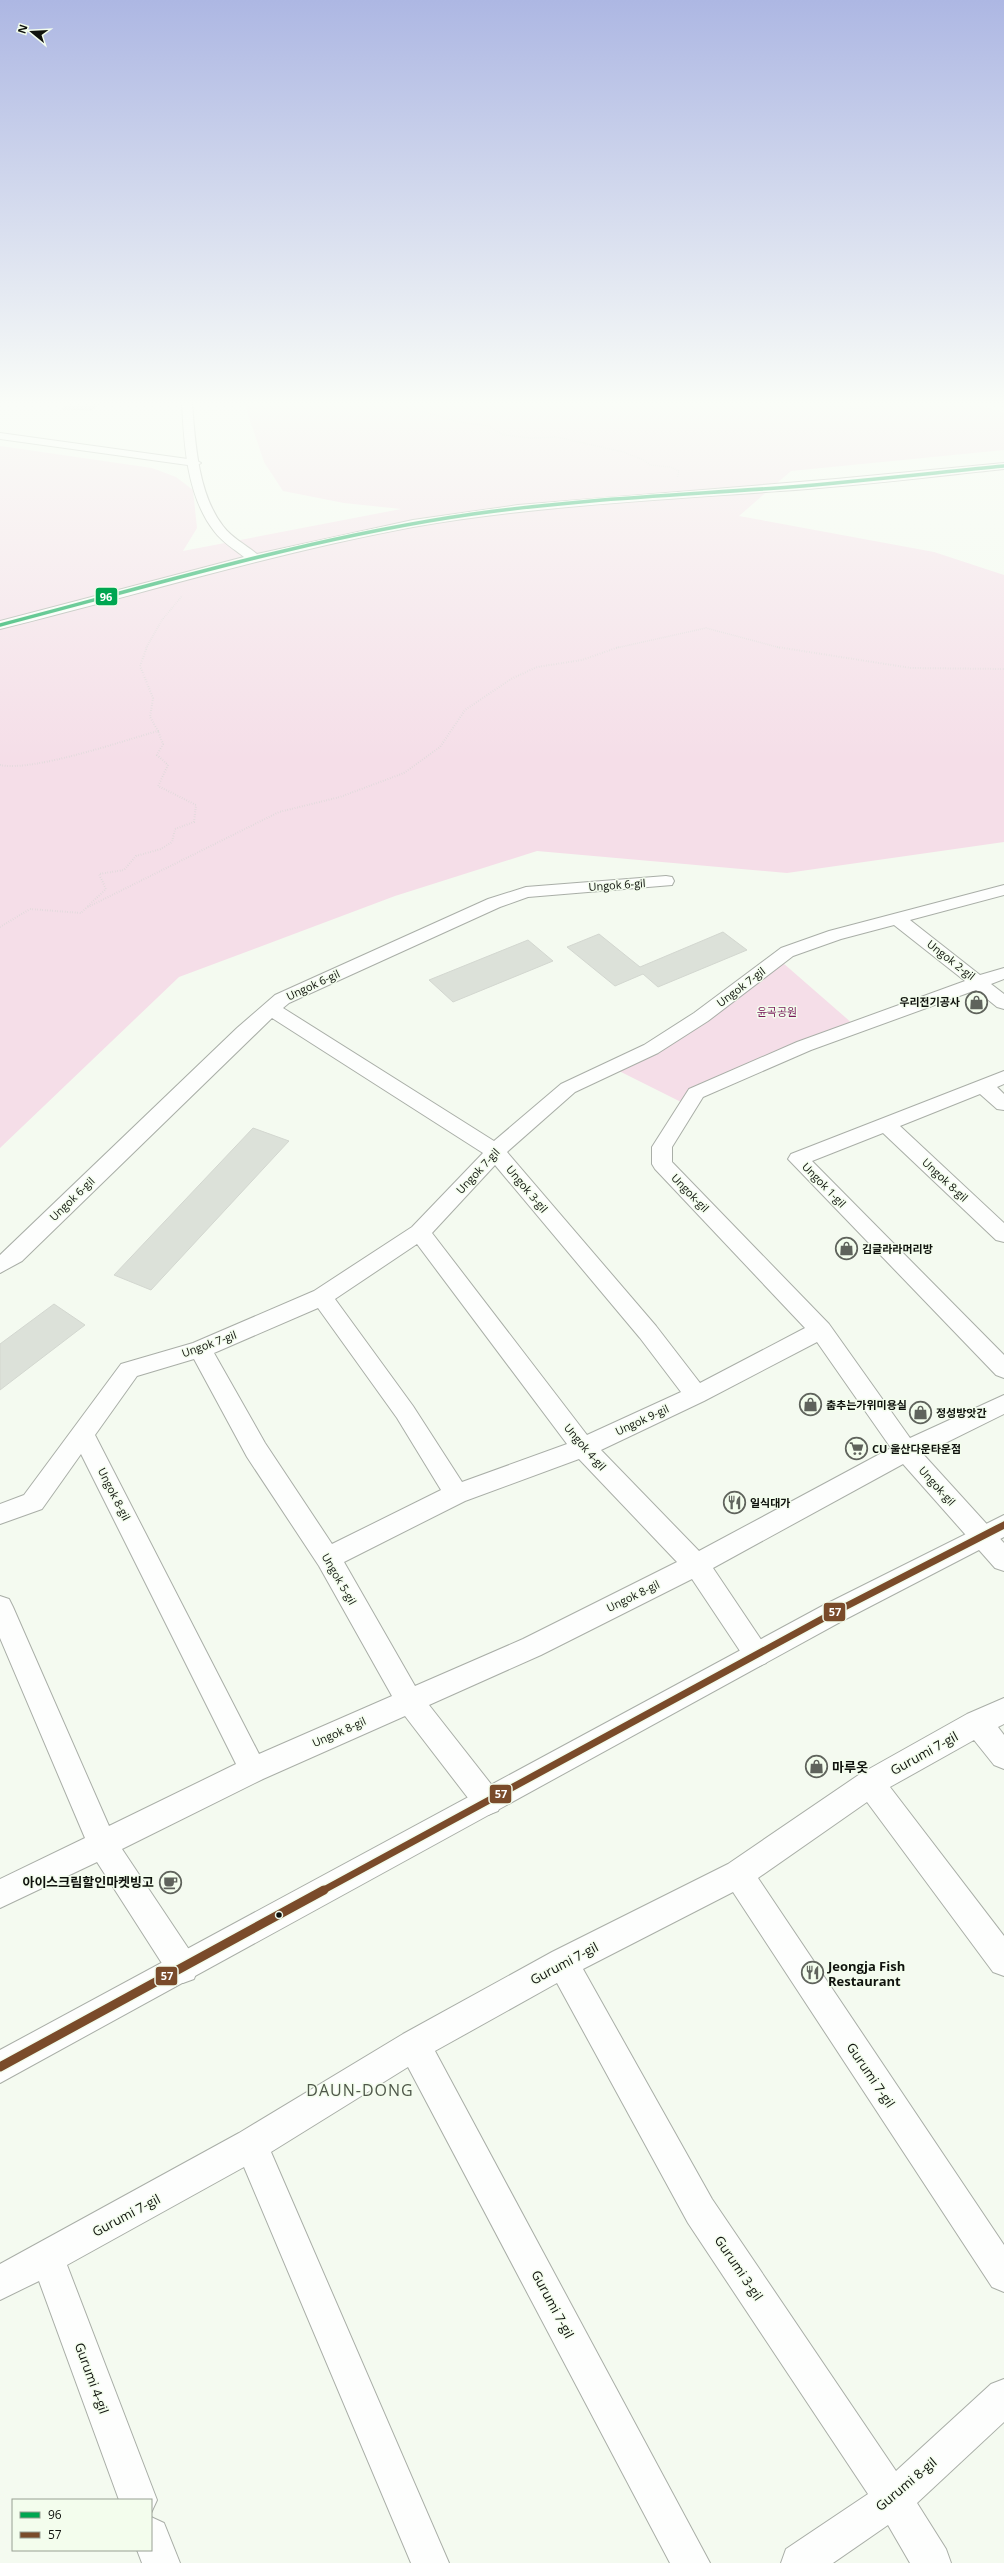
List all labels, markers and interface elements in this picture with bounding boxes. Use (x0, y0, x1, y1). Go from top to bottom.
north arrow (12, 12, 52, 52)
text: N (13, 22, 31, 35)
line badge: 96 (95, 587, 118, 606)
text: 96 (100, 589, 112, 604)
street label: Ungok 6-gil (588, 875, 646, 894)
street label: Ungok 2-gil (924, 936, 979, 983)
street label: Ungok 7-gil (713, 963, 768, 1010)
street label: Ungok 6-gil (284, 966, 342, 1003)
shop icon: 우리전기공사 (963, 989, 989, 1015)
place label: 우리전기공사 (899, 994, 960, 1009)
park label: 윤곡공원 (757, 1004, 797, 1019)
street label: Ungok 7-gil (453, 1145, 503, 1197)
street label: Ungok 8-gil (919, 1155, 971, 1205)
street label: Ungok 1-gil (799, 1159, 850, 1210)
street label: Ungok 3-gil (503, 1162, 552, 1215)
street label: Ungok-gil (668, 1170, 712, 1215)
street label: Ungok 6-gil (46, 1173, 97, 1224)
shop icon: 김글라라머리방 (833, 1236, 859, 1262)
place label: 김글라라머리방 (862, 1241, 933, 1256)
street label: Ungok 7-gil (179, 1327, 238, 1360)
shop icon: 춤추는가위미용실 (797, 1392, 823, 1418)
place label: 춤추는가위미용실 (826, 1397, 907, 1412)
shop icon: 정성방앗간 (908, 1400, 934, 1426)
street label: Ungok 9-gil (613, 1401, 671, 1438)
place label: 정성방앗간 (936, 1405, 987, 1420)
street label: Ungok 4-gil (561, 1420, 610, 1473)
supermarket icon: CU 울산다운타운점 (843, 1436, 869, 1462)
place label: CU 울산다운타운점 (872, 1441, 961, 1456)
street label: Ungok-gil (916, 1463, 959, 1509)
street label: Ungok 8-gil (95, 1465, 134, 1523)
restaurant icon: 일식대가 (721, 1490, 747, 1516)
place label: 일식대가 (750, 1495, 790, 1510)
street label: Ungok 5-gil (319, 1550, 360, 1607)
street label: Ungok 8-gil (604, 1576, 662, 1615)
line badge: 57 (823, 1602, 846, 1622)
text: 57 (829, 1604, 841, 1619)
street label: Ungok 8-gil (310, 1713, 368, 1750)
street label: Gurumi 7-gil (887, 1727, 961, 1779)
shop icon: 마루옷 (803, 1754, 829, 1780)
place label: 마루옷 (832, 1758, 868, 1776)
line badge: 57 (489, 1784, 512, 1804)
text: 57 (495, 1786, 507, 1801)
cafe icon: 아이스크림할인마켓빙고 (157, 1869, 183, 1895)
place label: 아이스크림할인마켓빙고 (22, 1873, 154, 1891)
unlabelled marker (274, 1910, 284, 1920)
street label: Gurumi 7-gil (527, 1938, 601, 1988)
place label: Jeongja Fish Restaurant (827, 1957, 905, 1990)
restaurant icon: Jeongja Fish Restaurant (800, 1960, 826, 1986)
line badge: 57 (155, 1966, 178, 1986)
text: 57 (161, 1968, 173, 1983)
street label: Gurumi 7-gil (843, 2039, 899, 2111)
district label: DAUN-DONG (306, 2079, 414, 2101)
street label: Gurumi 7-gil (89, 2190, 163, 2240)
street label: Gurumi 3-gil (711, 2232, 767, 2304)
street label: Gurumi 7-gil (528, 2267, 578, 2341)
street label: Gurumi 4-gil (71, 2340, 113, 2416)
street label: Gurumi 8-gil (872, 2453, 940, 2515)
legend (12, 2499, 152, 2551)
text: 96 (48, 2506, 62, 2523)
text: 57 (48, 2526, 62, 2543)

